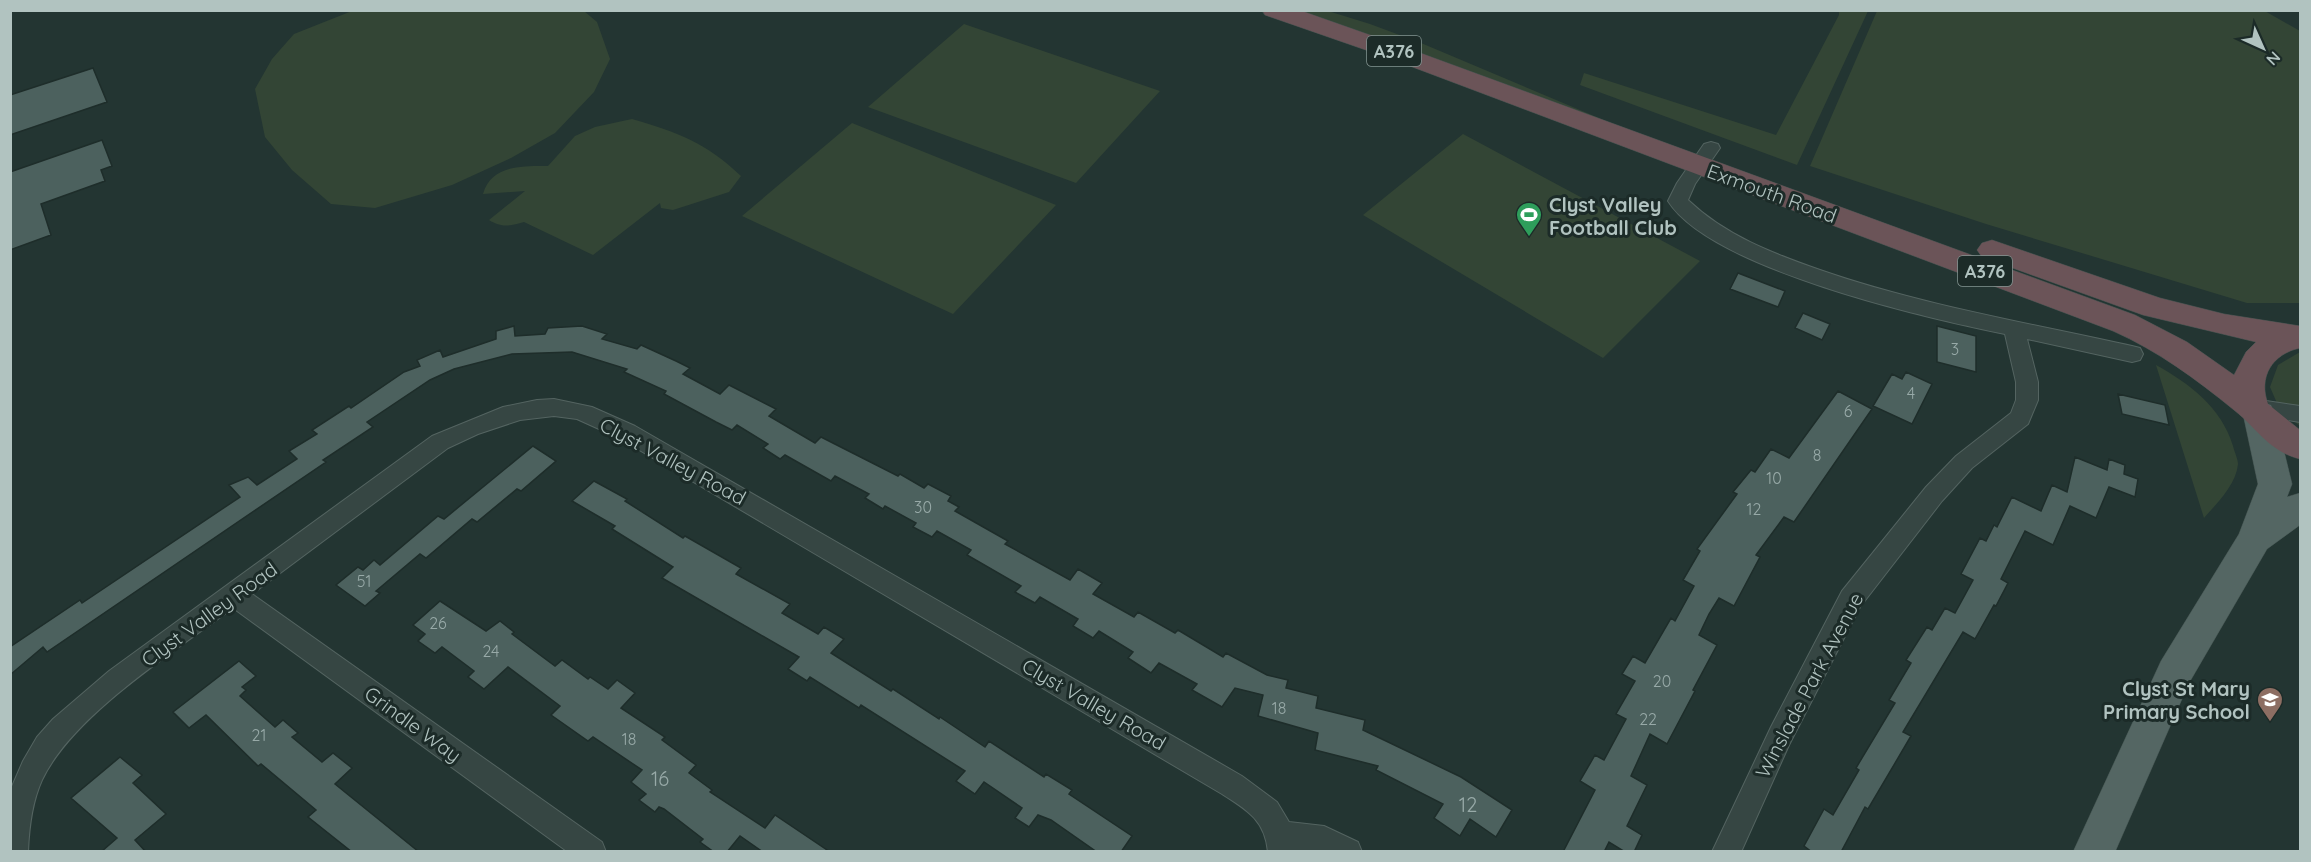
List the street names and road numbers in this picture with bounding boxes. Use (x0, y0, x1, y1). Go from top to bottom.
road number: A376 (1367, 36, 1421, 66)
street label: Exmouth Road (1704, 158, 1840, 228)
road number: A376 (1958, 256, 2012, 286)
street label: Clyst Valley Road (596, 412, 750, 510)
street label: Clyst Valley Road (136, 556, 282, 672)
street label: Winslade Park Avenue (1750, 588, 1868, 782)
street label: Clyst Valley Road (1018, 653, 1170, 755)
street label: Grindle Way (360, 681, 466, 767)

